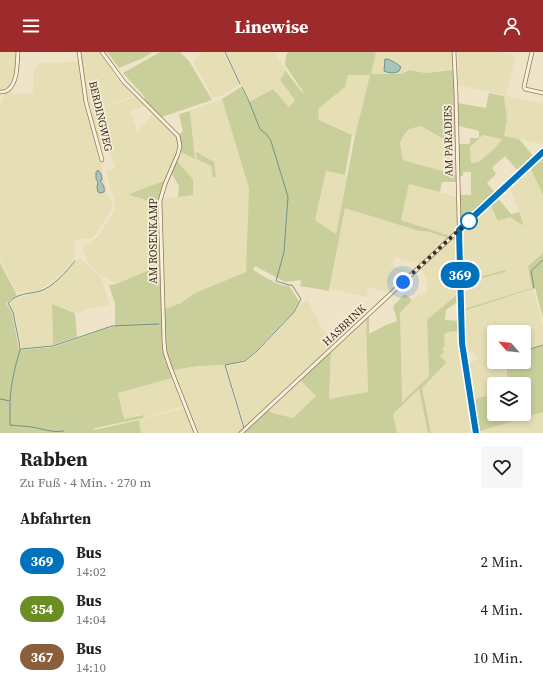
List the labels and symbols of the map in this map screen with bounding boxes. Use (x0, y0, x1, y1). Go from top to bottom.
street label: BERDINGWEG (85, 80, 116, 153)
street label: AM PARADIES (440, 105, 457, 177)
street label: AM ROSENKAMP (146, 198, 161, 284)
unlabelled marker (460, 212, 478, 230)
line badge: 369 (437, 262, 483, 288)
your location (393, 272, 413, 292)
street label: HASBRINK (319, 301, 370, 350)
north arrow (487, 325, 531, 369)

